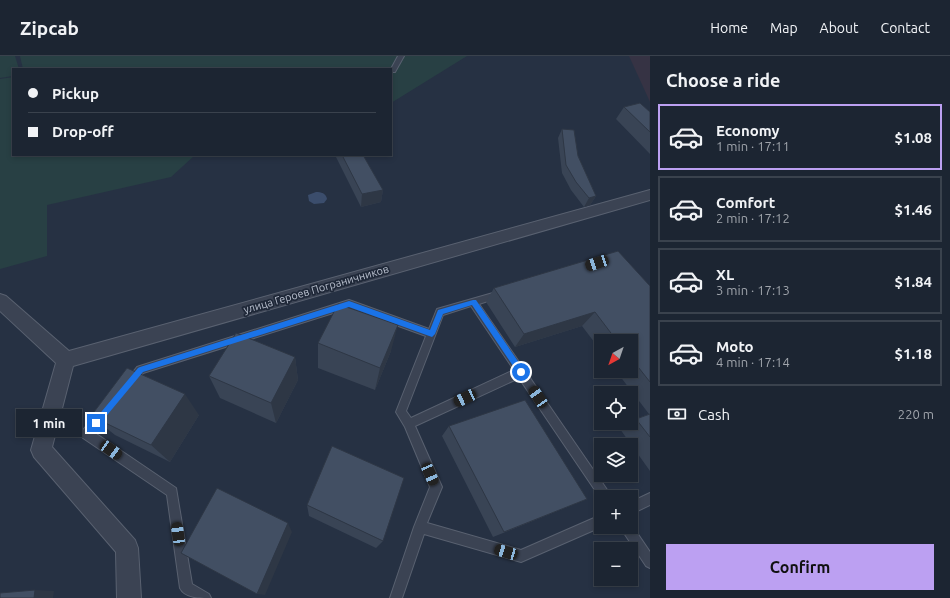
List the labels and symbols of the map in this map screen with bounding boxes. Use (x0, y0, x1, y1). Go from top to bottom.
car (584, 254, 610, 272)
street label: улица Героев Пограничников (242, 262, 390, 316)
north arrow (594, 334, 638, 378)
route start (512, 363, 530, 381)
car (526, 384, 550, 410)
car (452, 387, 478, 409)
callout: 1 min (16, 409, 82, 437)
route end (87, 414, 105, 432)
car (98, 438, 124, 462)
car (420, 461, 440, 487)
car (170, 521, 186, 547)
car (493, 543, 519, 561)

